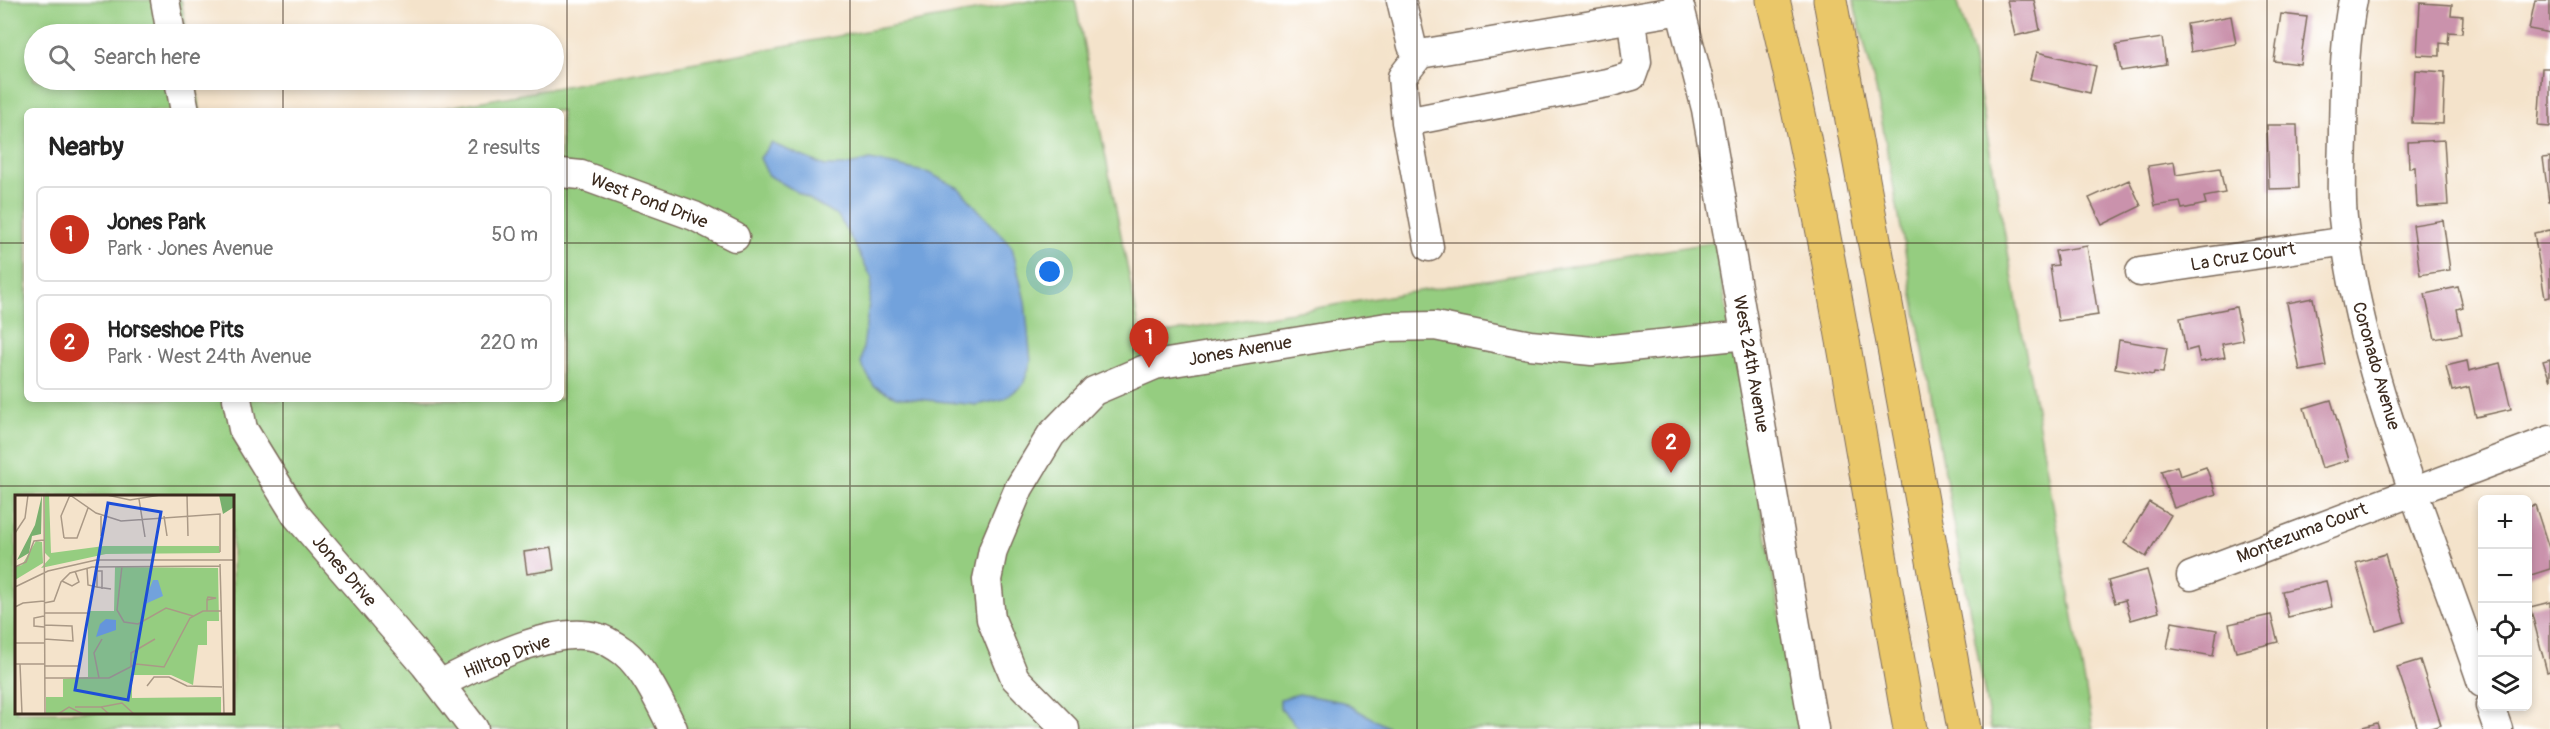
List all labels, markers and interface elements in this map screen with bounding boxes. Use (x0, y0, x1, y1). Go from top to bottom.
search box (24, 24, 564, 90)
icon: search (45, 41, 78, 74)
text: Search here (93, 43, 200, 71)
text: Nearby (48, 131, 124, 163)
text: 2 results (468, 135, 540, 160)
street label: West Pond Drive (587, 168, 711, 234)
text: Jones Park (107, 208, 206, 236)
text: 1 (66, 222, 73, 247)
text: 50 m (491, 222, 538, 247)
text: Park · Jones Avenue (107, 236, 273, 261)
street label: La Cruz Court (2189, 237, 2298, 277)
your location (1035, 257, 1064, 286)
street label: West 24th Avenue (1728, 294, 1774, 435)
street label: Coronado Avenue (2347, 299, 2405, 433)
text: Horseshoe Pits (107, 316, 244, 344)
pin: 1 (1130, 318, 1168, 368)
text: 2 (64, 330, 75, 355)
text: 220 m (480, 330, 538, 355)
street label: Jones Avenue (1187, 331, 1294, 371)
text: Park · West 24th Avenue (107, 344, 311, 369)
pin: 2 (1652, 424, 1690, 473)
inset map (15, 495, 234, 714)
map controls (2478, 495, 2532, 711)
button: + (2478, 495, 2532, 549)
street label: Montezuma Court (2233, 497, 2371, 569)
street label: Jones Drive (307, 530, 381, 612)
button: − (2478, 549, 2532, 603)
button: locate (2478, 603, 2532, 657)
street label: Hilltop Drive (460, 630, 554, 684)
button: layers (2478, 657, 2532, 711)

